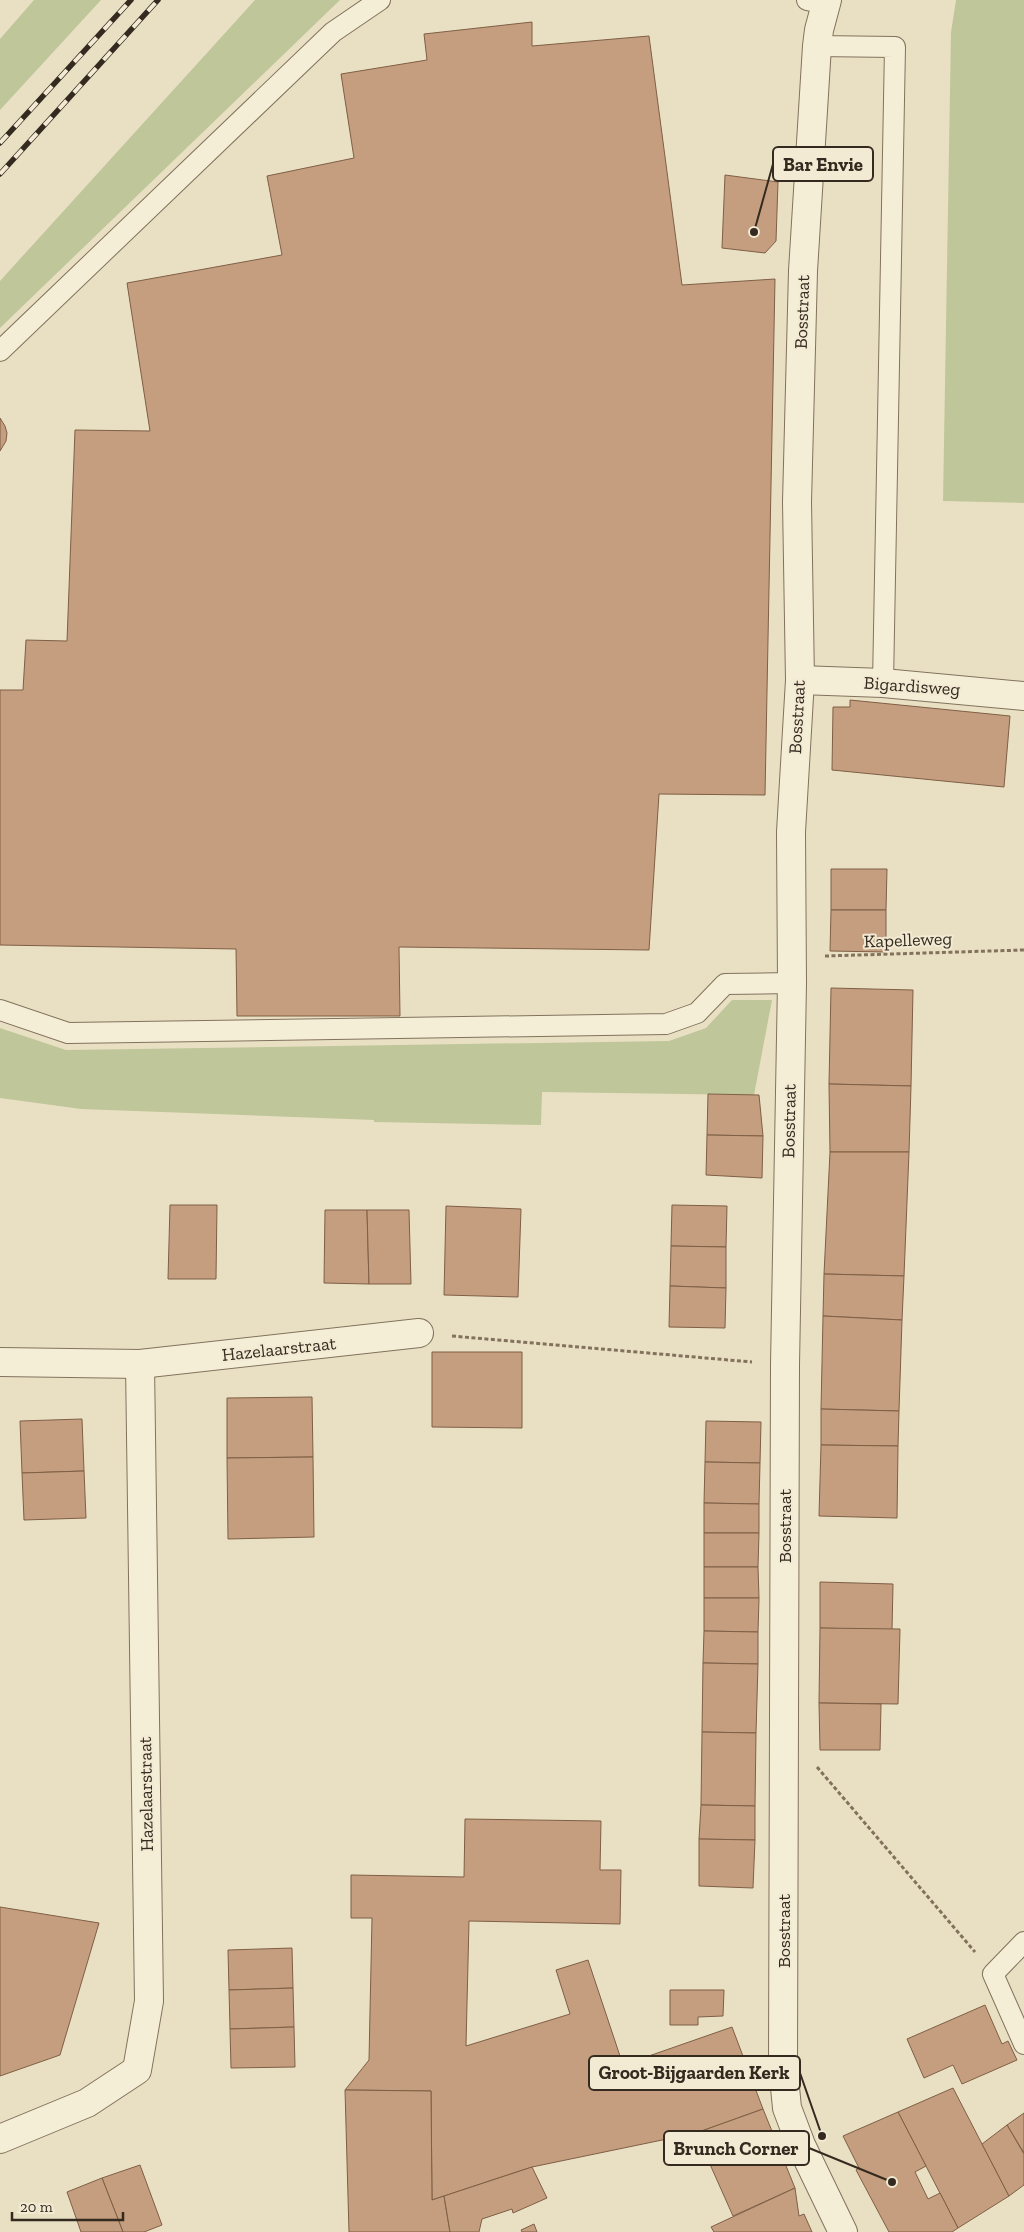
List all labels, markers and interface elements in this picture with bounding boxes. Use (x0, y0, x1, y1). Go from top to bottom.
callout: Bar Envie (773, 147, 873, 181)
text: Bar Envie (783, 153, 863, 176)
street label: Bosstraat (790, 274, 814, 349)
street label: Bigardisweg (863, 672, 961, 700)
street label: Bosstraat (784, 679, 810, 755)
street label: Kapelleweg (863, 927, 953, 953)
street label: Bosstraat (777, 1083, 801, 1158)
street label: Hazelaarstraat (221, 1332, 338, 1366)
street label: Bosstraat (774, 1489, 796, 1563)
street label: Hazelaarstraat (134, 1736, 158, 1852)
street label: Bosstraat (773, 1894, 795, 1968)
callout: Groot-Bijgaarden Kerk (589, 2056, 800, 2090)
text: Groot-Bijgaarden Kerk (599, 2061, 790, 2084)
callout: Brunch Corner (664, 2131, 809, 2165)
text: Brunch Corner (673, 2137, 799, 2160)
scale bar (12, 2190, 124, 2222)
text: 20 m (20, 2198, 53, 2216)

